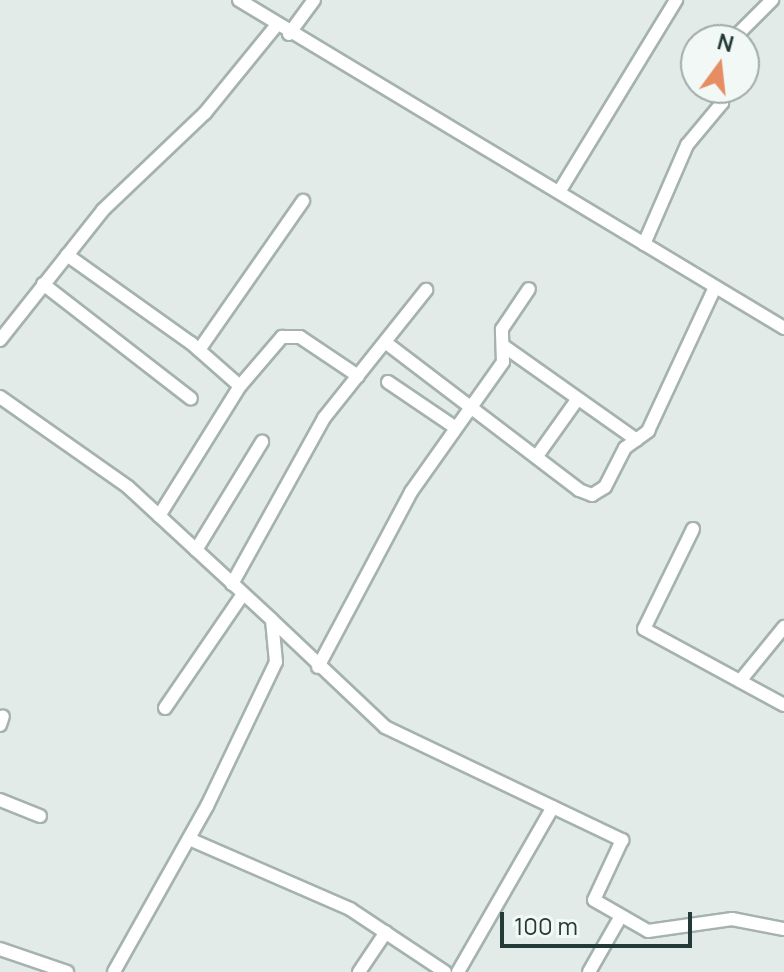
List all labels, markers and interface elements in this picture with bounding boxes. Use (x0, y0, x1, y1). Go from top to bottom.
north arrow (680, 24, 760, 104)
text: N (714, 26, 737, 59)
scale bar (504, 896, 696, 946)
text: 100 m (514, 909, 578, 942)

